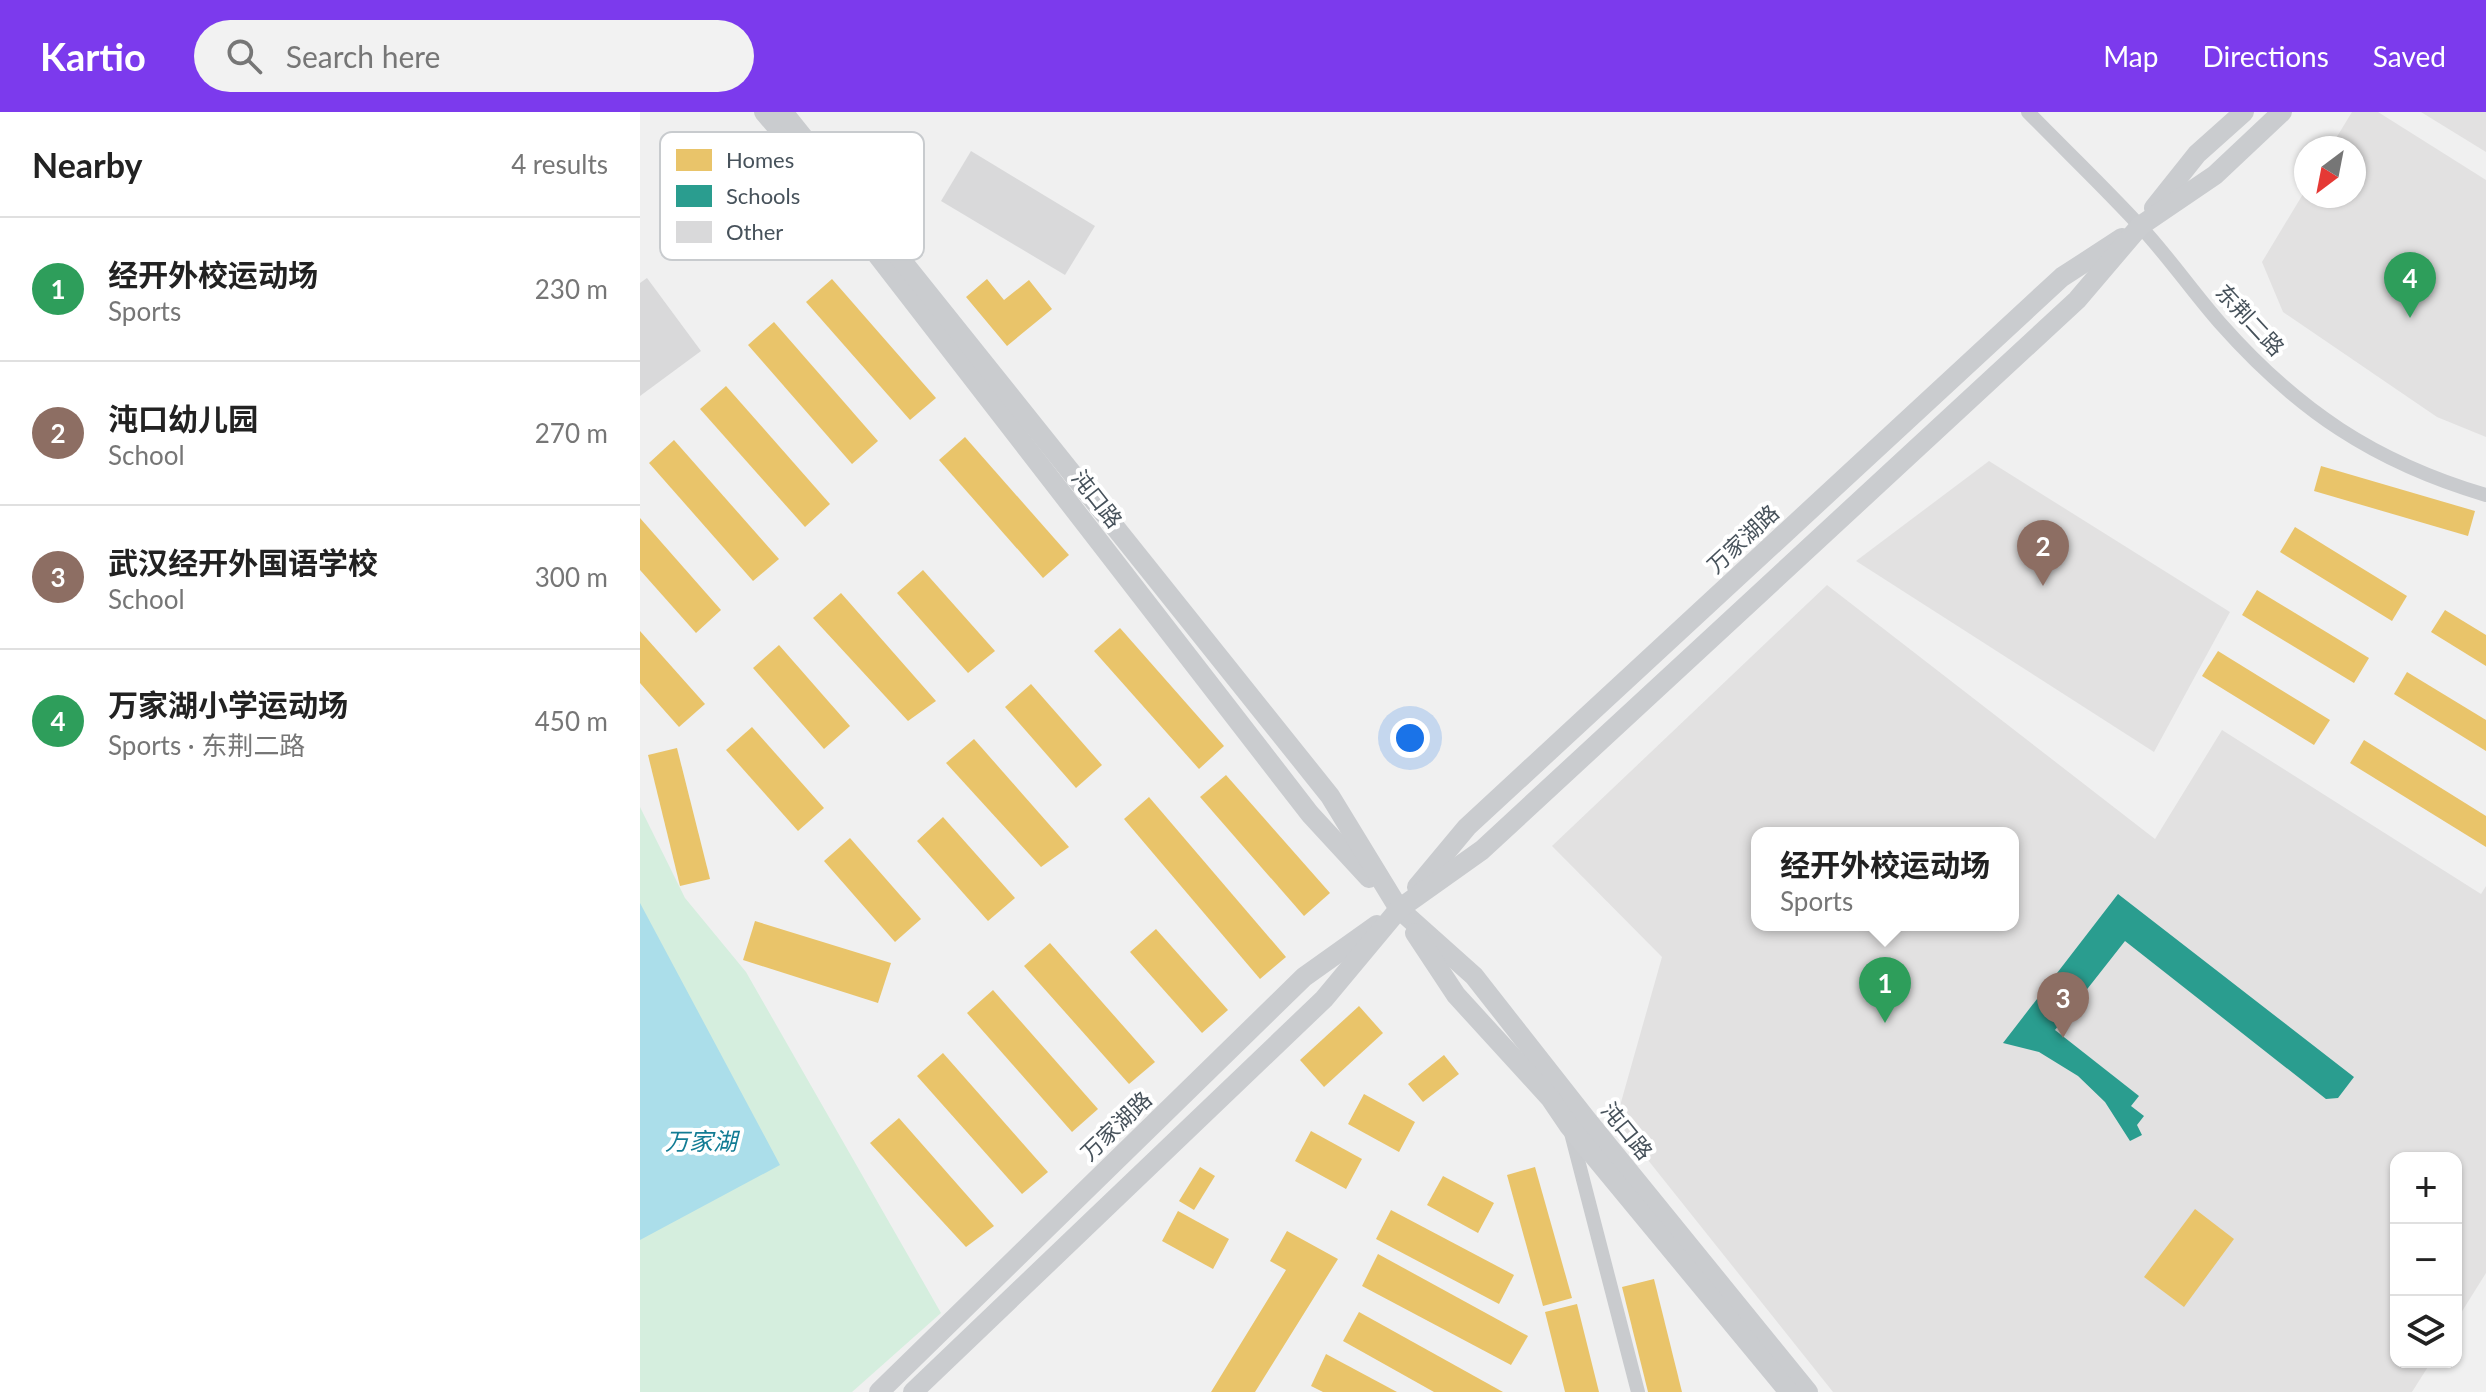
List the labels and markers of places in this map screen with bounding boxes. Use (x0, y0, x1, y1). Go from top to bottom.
pin: 4 (2384, 252, 2436, 318)
pin: 2 (2017, 520, 2069, 586)
pin: 1 (1859, 957, 1911, 1023)
pin: 3 (2037, 972, 2089, 1038)

